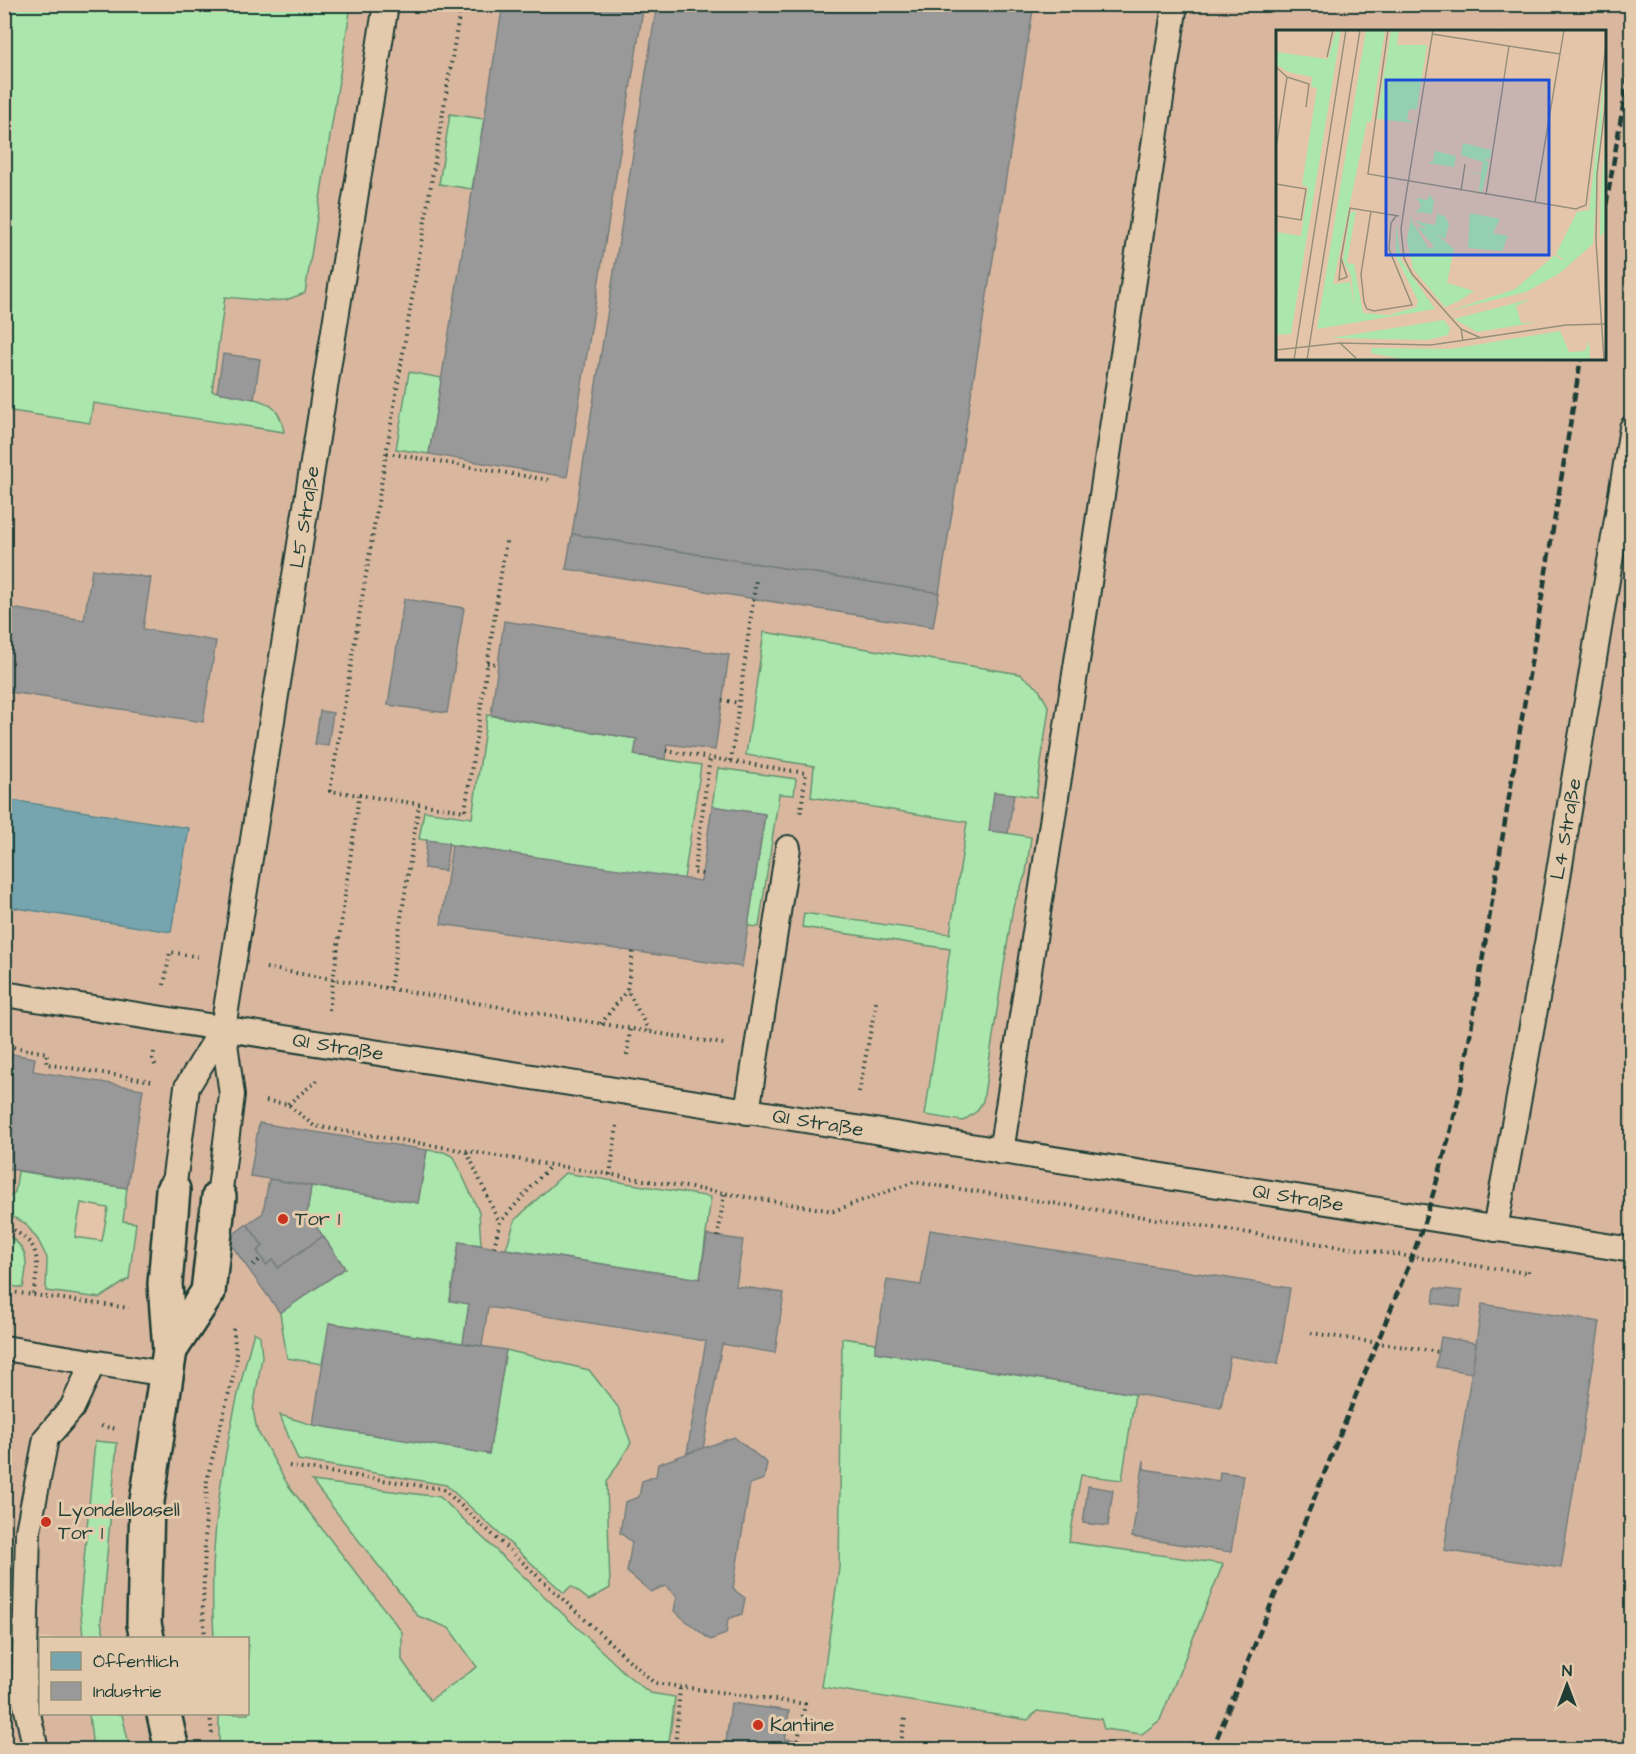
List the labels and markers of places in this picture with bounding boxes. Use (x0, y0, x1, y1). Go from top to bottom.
place label: Tor 1 (295, 1205, 341, 1233)
marker: Tor 1 (276, 1212, 290, 1226)
place label: Lyondellbasell Tor 1 (58, 1496, 180, 1547)
marker: Lyondellbasell Tor 1 (39, 1515, 53, 1529)
place label: Kantine (770, 1711, 834, 1739)
marker: Kantine (751, 1718, 765, 1732)

